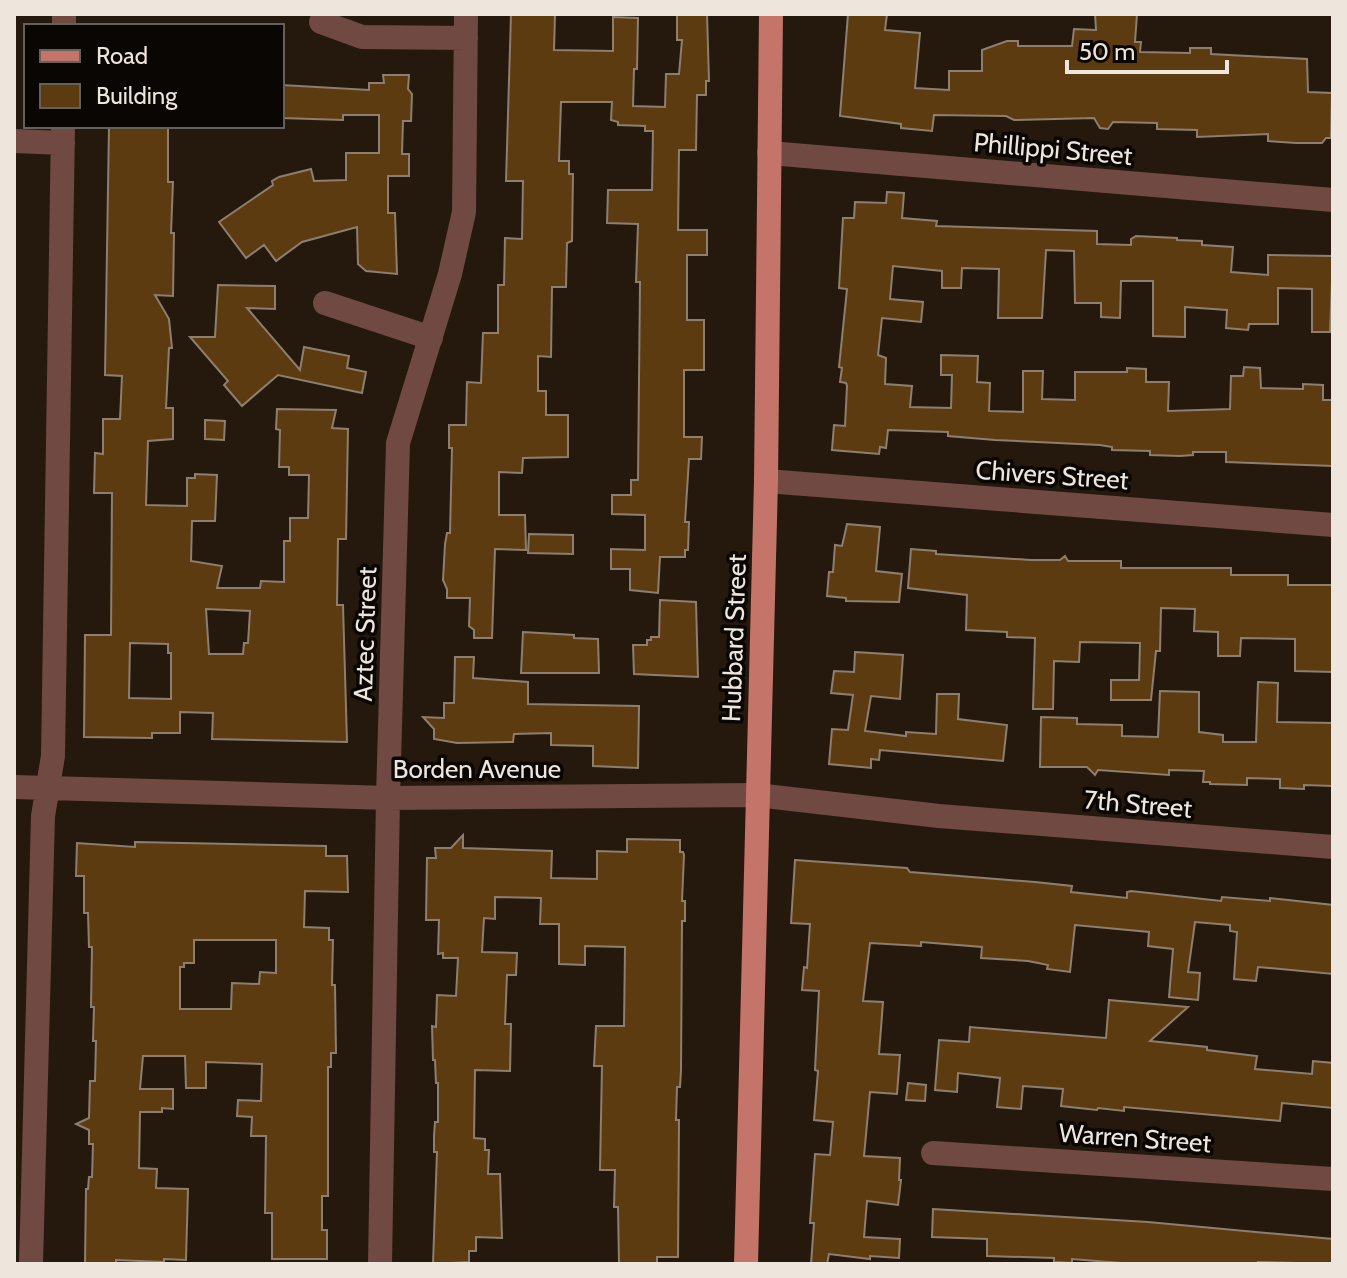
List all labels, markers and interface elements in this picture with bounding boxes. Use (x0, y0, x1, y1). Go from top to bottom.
legend (24, 24, 284, 128)
scale bar (1067, 24, 1227, 74)
text: 50 m (1079, 37, 1135, 66)
text: Road (96, 41, 148, 70)
text: Building (96, 81, 178, 110)
street label: Phillippi Street (972, 126, 1134, 172)
street label: Chivers Street (975, 454, 1130, 496)
street label: Hubbard Street (715, 553, 753, 723)
street label: Aztec Street (347, 566, 383, 702)
street label: Borden Avenue (393, 753, 561, 785)
street label: 7th Street (1083, 783, 1194, 825)
street label: Warren Street (1058, 1117, 1212, 1159)

